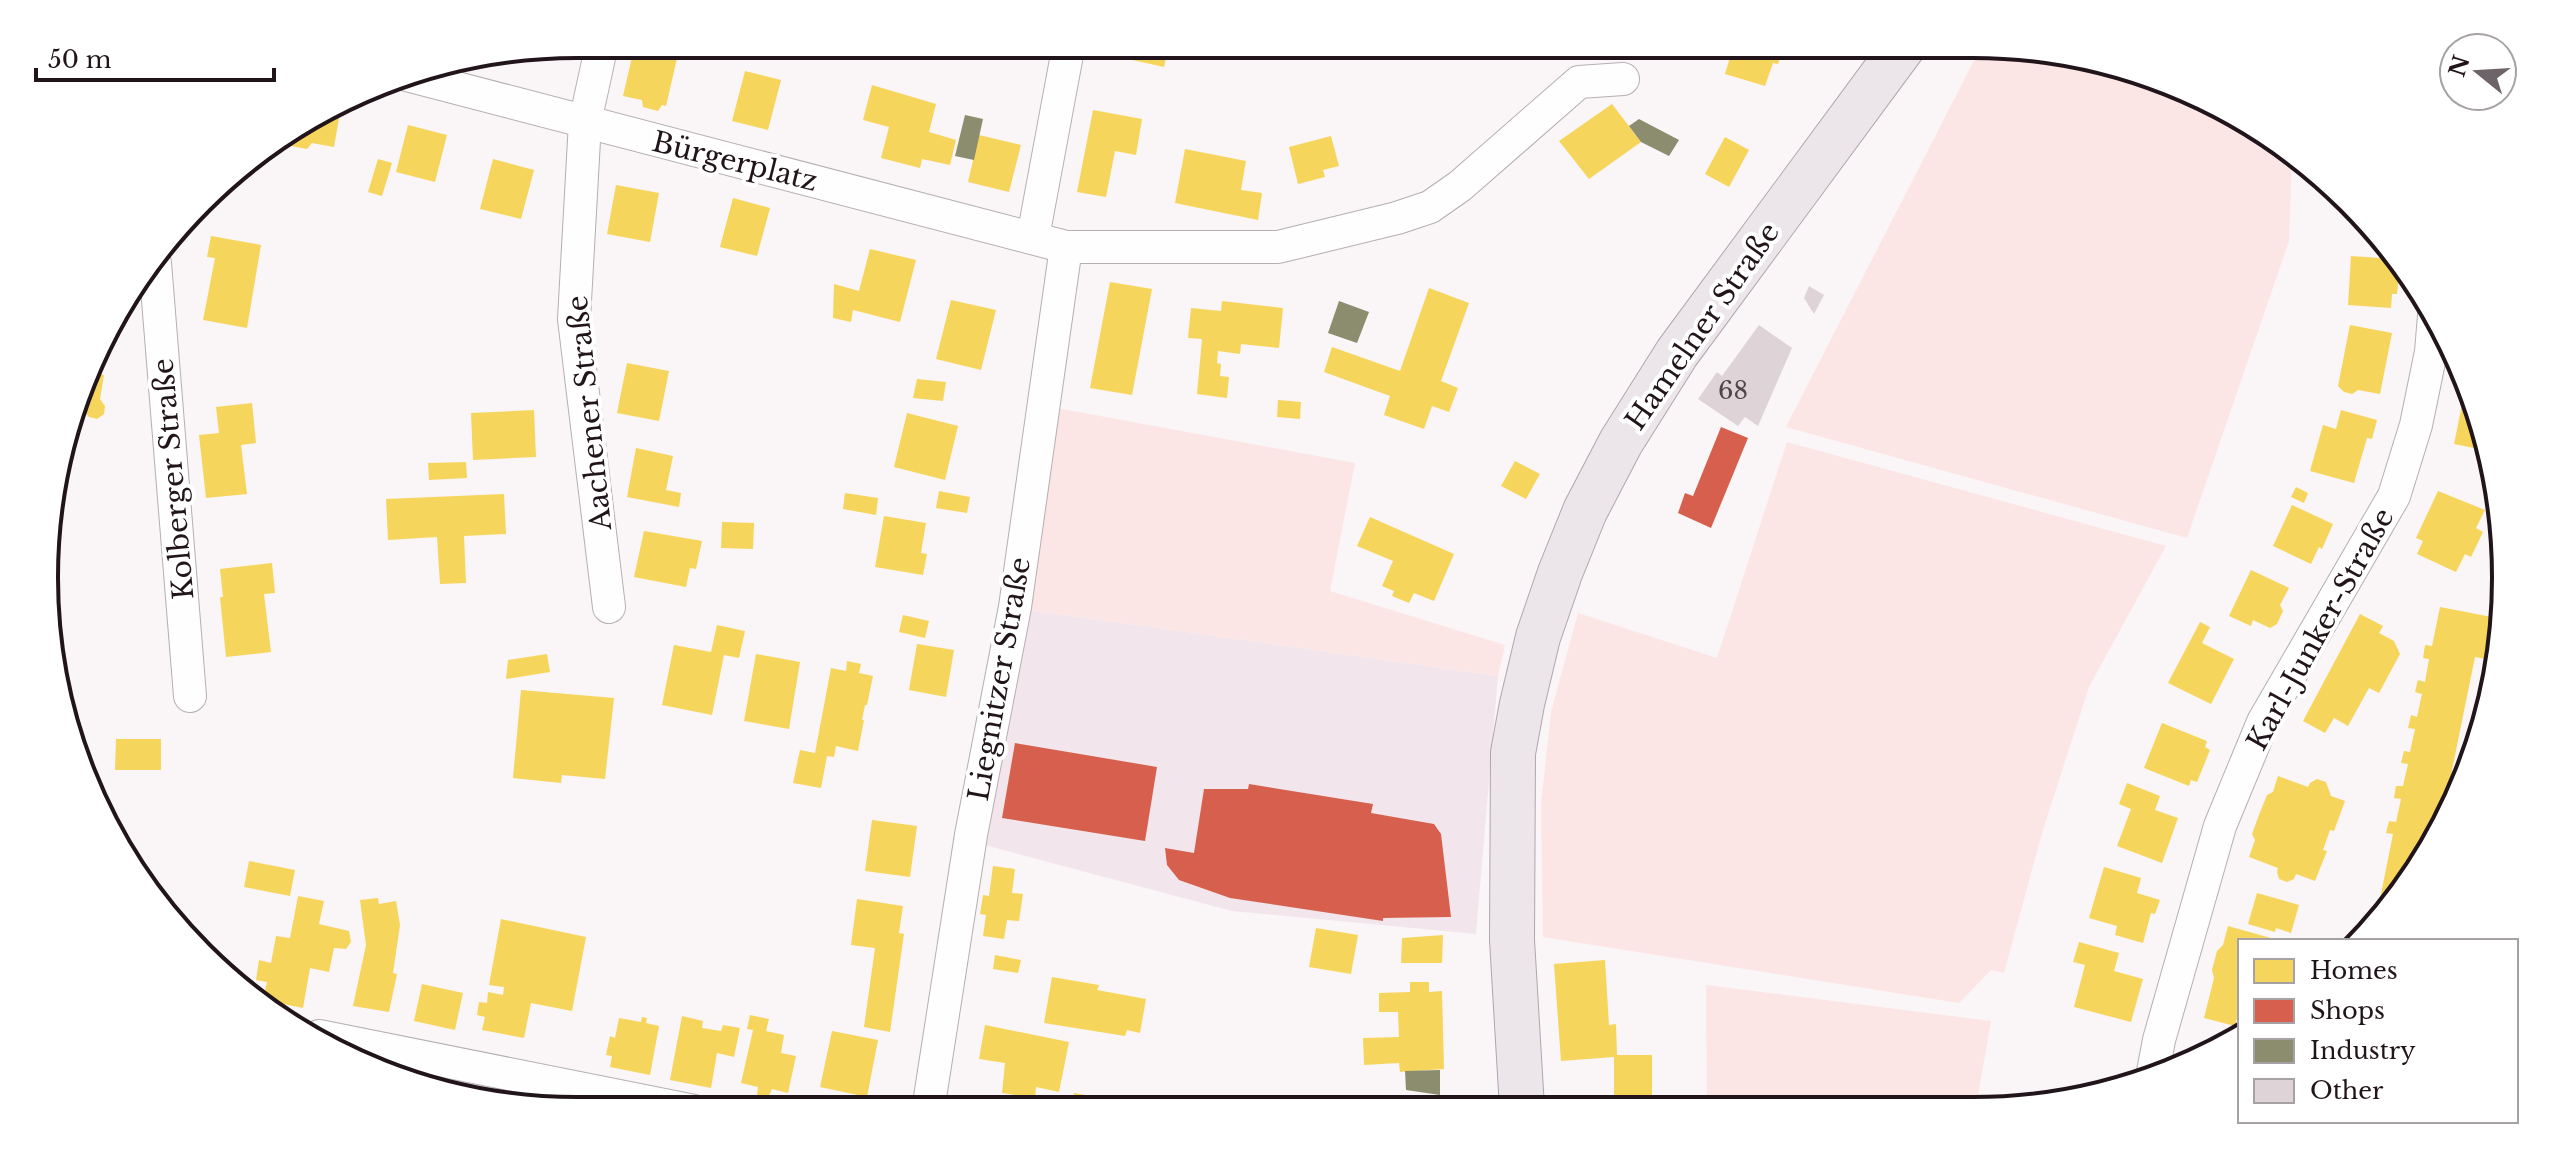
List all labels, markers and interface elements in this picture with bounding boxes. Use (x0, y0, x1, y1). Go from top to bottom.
scale bar (36, 32, 274, 82)
north arrow (2438, 32, 2518, 112)
text: 50 m (48, 45, 112, 74)
text: N (2443, 52, 2476, 80)
street label: Bürgerplatz (649, 124, 821, 199)
street label: Hamelner Straße (1618, 216, 1787, 437)
street label: Aachener Straße (560, 294, 619, 533)
street label: Kolberger Straße (146, 357, 201, 601)
house number: 68 (1718, 376, 1748, 405)
street label: Karl-Junker-Straße (2239, 502, 2402, 756)
street label: Liegnitzer Straße (961, 554, 1038, 804)
legend (2238, 939, 2518, 1123)
text: Homes (2310, 956, 2398, 985)
text: Shops (2310, 996, 2385, 1025)
text: Industry (2310, 1036, 2416, 1065)
text: Other (2310, 1076, 2384, 1105)

